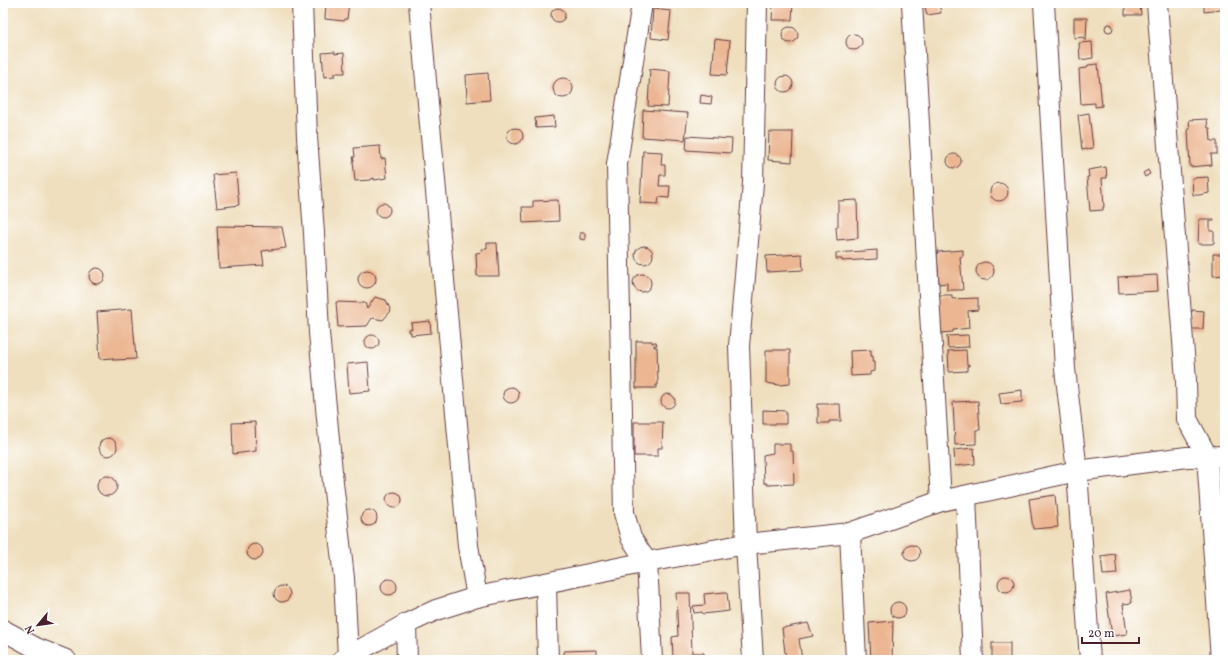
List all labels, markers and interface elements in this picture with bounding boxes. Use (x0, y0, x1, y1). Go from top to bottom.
north arrow (18, 605, 58, 645)
scale bar (1082, 619, 1139, 645)
text: N (22, 622, 39, 636)
text: 20 m (1088, 626, 1115, 642)

